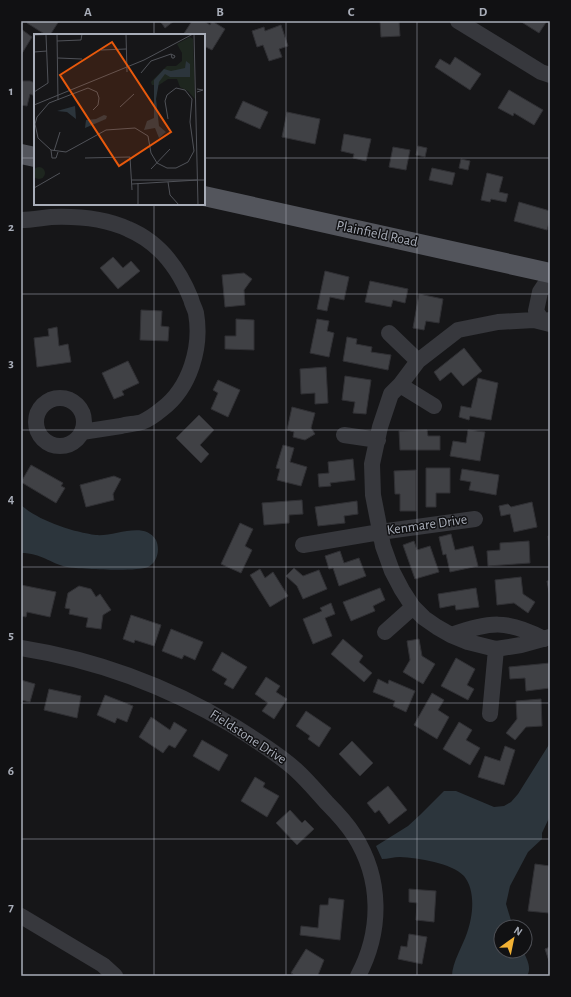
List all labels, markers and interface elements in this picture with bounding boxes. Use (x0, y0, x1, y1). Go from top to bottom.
text: A (84, 6, 92, 19)
text: B (216, 6, 224, 19)
text: C (348, 6, 355, 19)
text: D (479, 6, 488, 19)
inset map (34, 34, 205, 205)
text: 1 (9, 85, 13, 98)
street label: Plainfield Road (335, 219, 419, 249)
text: 2 (8, 221, 14, 234)
text: 3 (8, 357, 14, 370)
text: 4 (8, 493, 15, 506)
street label: Kenmare Drive (386, 512, 468, 538)
text: 5 (8, 629, 14, 642)
street label: Fieldstone Drive (207, 707, 289, 767)
text: 6 (8, 765, 14, 778)
text: 7 (8, 901, 14, 914)
north arrow (493, 919, 533, 959)
text: N (512, 924, 524, 938)

